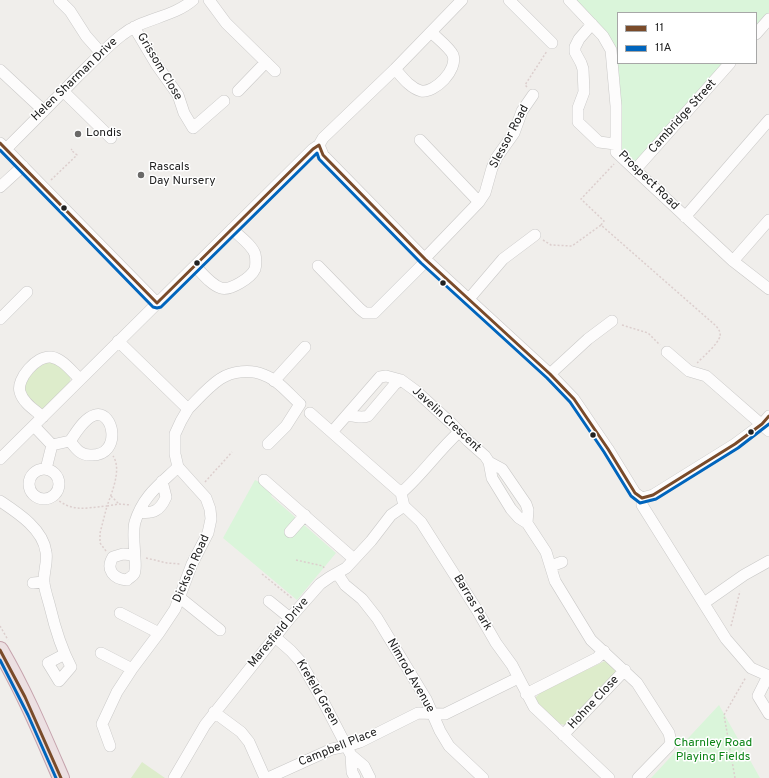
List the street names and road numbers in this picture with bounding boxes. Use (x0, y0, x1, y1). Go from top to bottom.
street label: Grissom Close (133, 31, 185, 103)
street label: Helen Sharman Drive (29, 35, 121, 125)
street label: Cambridge Street (646, 77, 720, 157)
street label: Slessor Road (487, 103, 533, 171)
street label: Prospect Road (615, 148, 681, 214)
street label: Javelin Crescent (409, 384, 483, 456)
street label: Dickson Road (171, 533, 213, 605)
street label: Barras Park (450, 572, 494, 634)
street label: Maresfield Drive (246, 595, 312, 671)
street label: Nimrod Avenue (383, 637, 437, 715)
street label: Krefeld Green (292, 657, 342, 729)
street label: Hohne Close (566, 673, 622, 733)
street label: Campbell Place (297, 726, 379, 770)

